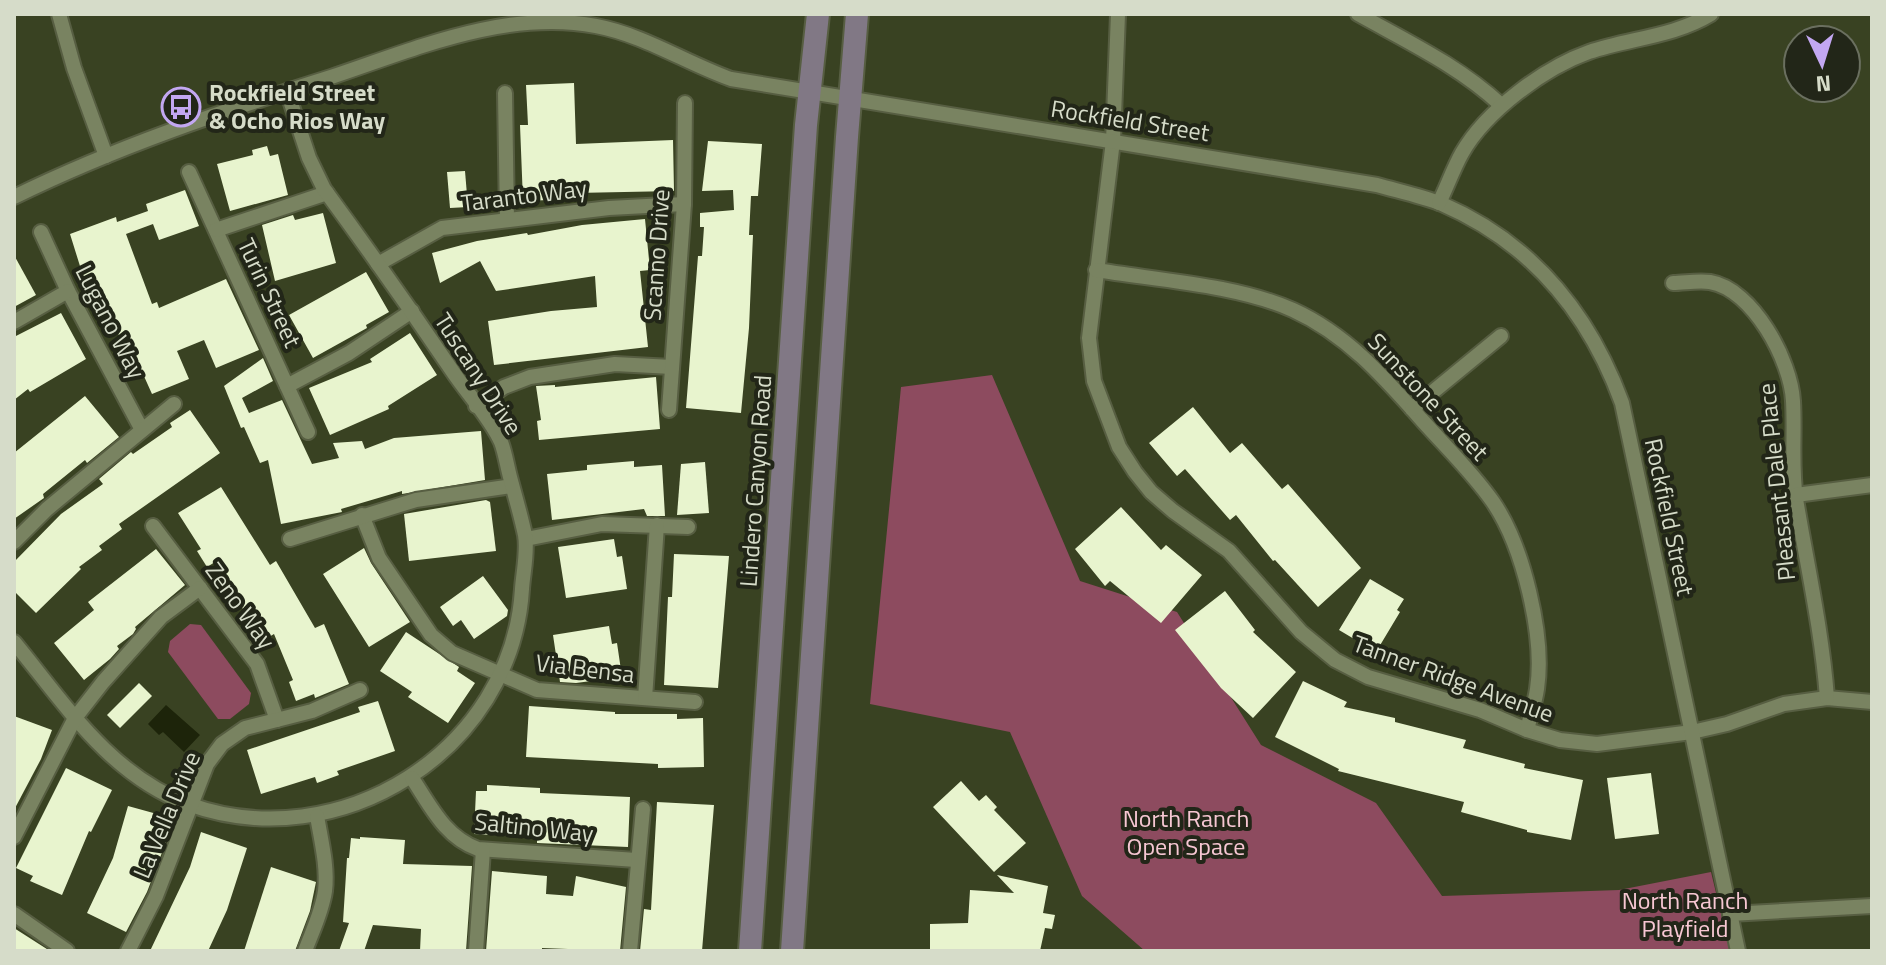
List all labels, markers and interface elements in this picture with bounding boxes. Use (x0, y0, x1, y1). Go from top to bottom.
north arrow (1782, 24, 1862, 104)
text: N (1815, 66, 1832, 101)
place label: Rockfield Street & Ocho Rios Way (209, 74, 385, 138)
bus stop icon: Rockfield Street & Ocho Rios Way (160, 86, 202, 128)
street label: Rockfield Street (1048, 90, 1213, 150)
street label: Taranto Way (459, 169, 589, 221)
street label: Scanno Drive (633, 188, 679, 322)
street label: Turin Street (229, 232, 311, 354)
street label: Lugano Way (67, 258, 155, 385)
street label: Tuscany Drive (426, 305, 532, 442)
street label: Sunstone Street (1360, 324, 1498, 469)
street label: Lindero Canyon Road (730, 374, 780, 588)
street label: Pleasant Dale Place (1748, 382, 1804, 583)
street label: Rockfield Street (1636, 435, 1704, 599)
street label: Zeno Way (197, 554, 285, 657)
street label: Tanner Ridge Avenue (1348, 625, 1559, 731)
street label: Via Bensa (534, 644, 637, 692)
street label: La Vella Drive (123, 745, 209, 884)
park label: North Ranch Open Space (1123, 800, 1249, 864)
street label: Saltino Way (473, 803, 596, 851)
park label: North Ranch Playfield (1622, 882, 1748, 946)

